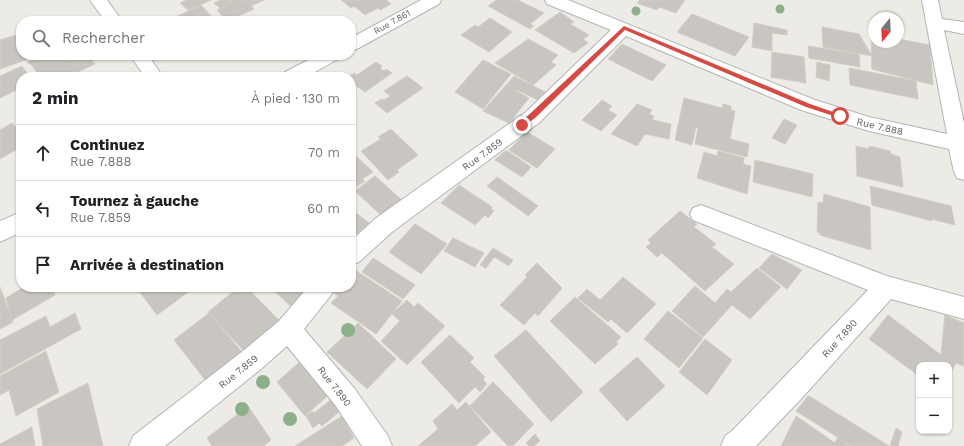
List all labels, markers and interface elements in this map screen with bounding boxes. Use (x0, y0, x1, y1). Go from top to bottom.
street label: Rue 7.861 (372, 8, 412, 36)
north arrow (868, 12, 904, 48)
search box (16, 16, 356, 60)
icon: search (30, 27, 52, 49)
text: Rechercher (62, 29, 145, 47)
text: 2 min (32, 88, 78, 108)
text: À pied · 130 m (251, 91, 340, 106)
route start (831, 107, 849, 125)
route end (513, 116, 531, 134)
street label: Rue 7.888 (856, 116, 904, 137)
text: Continuez (70, 136, 144, 154)
street label: Rue 7.859 (460, 136, 505, 173)
icon: ahead (32, 142, 54, 164)
text: 70 m (308, 145, 340, 160)
text: Rue 7.888 (70, 154, 131, 169)
text: Tournez à gauche (70, 192, 199, 210)
icon: left (32, 198, 54, 220)
text: 60 m (307, 201, 340, 216)
text: Rue 7.859 (70, 210, 131, 225)
icon: arrive (32, 254, 54, 276)
text: Arrivée à destination (70, 256, 224, 274)
street label: Rue 7.890 (819, 317, 859, 360)
street label: Rue 7.859 (217, 352, 260, 390)
map controls (916, 362, 952, 434)
button: + (916, 362, 952, 398)
street label: Rue 7.890 (316, 364, 354, 408)
button: − (916, 398, 952, 434)

